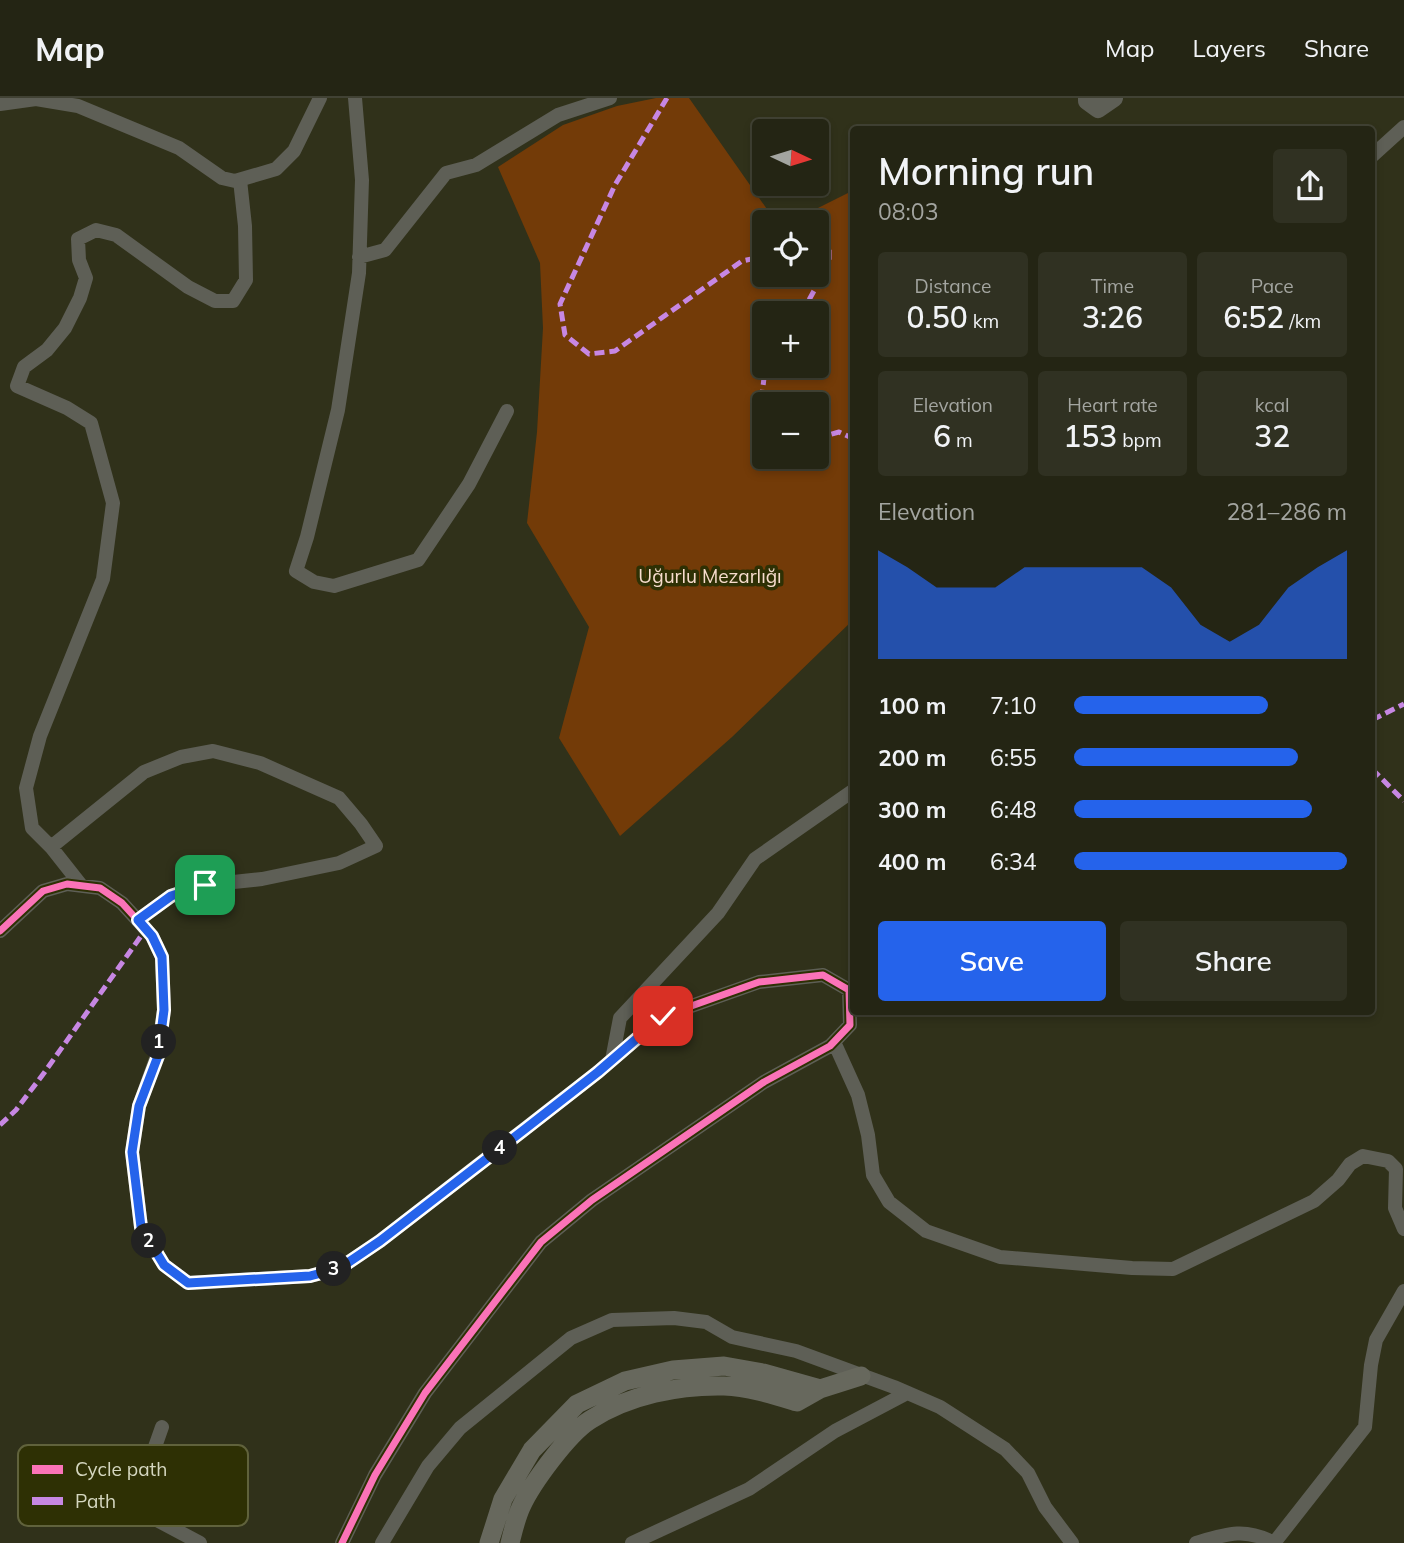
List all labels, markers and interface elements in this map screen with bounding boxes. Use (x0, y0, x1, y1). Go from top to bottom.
text: Map (35, 28, 105, 69)
text: Map (1105, 33, 1154, 63)
text: Layers (1192, 33, 1266, 63)
text: Share (1304, 33, 1369, 63)
north arrow (752, 119, 830, 196)
map controls (752, 119, 829, 469)
text: Morning run (878, 147, 1094, 195)
button: share (1273, 149, 1347, 223)
text: 08:03 (878, 197, 938, 226)
button: locate (752, 210, 829, 287)
text: Distance (914, 274, 991, 298)
text: Time (1091, 274, 1134, 298)
text: Pace (1251, 274, 1294, 298)
text: 0.50 (907, 298, 968, 336)
text: 3:26 (1082, 298, 1143, 336)
text: 6:52 (1223, 298, 1284, 336)
button: + (752, 301, 829, 378)
text: km (968, 309, 999, 333)
text: /km (1284, 309, 1321, 333)
button: − (752, 392, 829, 469)
text: Elevation (913, 393, 993, 417)
text: Heart rate (1067, 393, 1158, 417)
text: kcal (1255, 393, 1290, 417)
text: 6 (933, 417, 951, 455)
text: 153 (1063, 417, 1117, 455)
text: 32 (1254, 417, 1290, 455)
text: m (951, 428, 973, 452)
text: bpm (1117, 428, 1162, 452)
text: Elevation (878, 497, 975, 526)
text: 281–286 m (1226, 497, 1347, 526)
park label: Uğurlu Mezarlığı (638, 564, 782, 588)
text: 100 m (878, 691, 946, 720)
text: 7:10 (990, 691, 1037, 720)
text: 200 m (878, 743, 946, 772)
text: 6:55 (990, 743, 1037, 772)
text: 300 m (878, 795, 946, 824)
text: 6:48 (990, 795, 1037, 824)
text: 400 m (878, 847, 946, 876)
text: 6:34 (990, 847, 1037, 876)
pin (175, 855, 235, 915)
icon: arrive (186, 866, 224, 904)
button: Save (878, 921, 1106, 1001)
button: Share (1120, 921, 1347, 1001)
pin (633, 986, 693, 1046)
icon: check (644, 997, 682, 1035)
pin: 1 (142, 1024, 176, 1060)
text: 1 (153, 1029, 164, 1053)
pin: 4 (482, 1130, 518, 1166)
text: 4 (494, 1135, 505, 1159)
pin: 2 (132, 1224, 166, 1258)
text: 2 (143, 1228, 154, 1252)
pin: 3 (316, 1252, 352, 1286)
text: 3 (328, 1256, 339, 1280)
legend (18, 1445, 248, 1526)
text: Cycle path (75, 1457, 167, 1481)
text: Path (75, 1489, 116, 1513)

